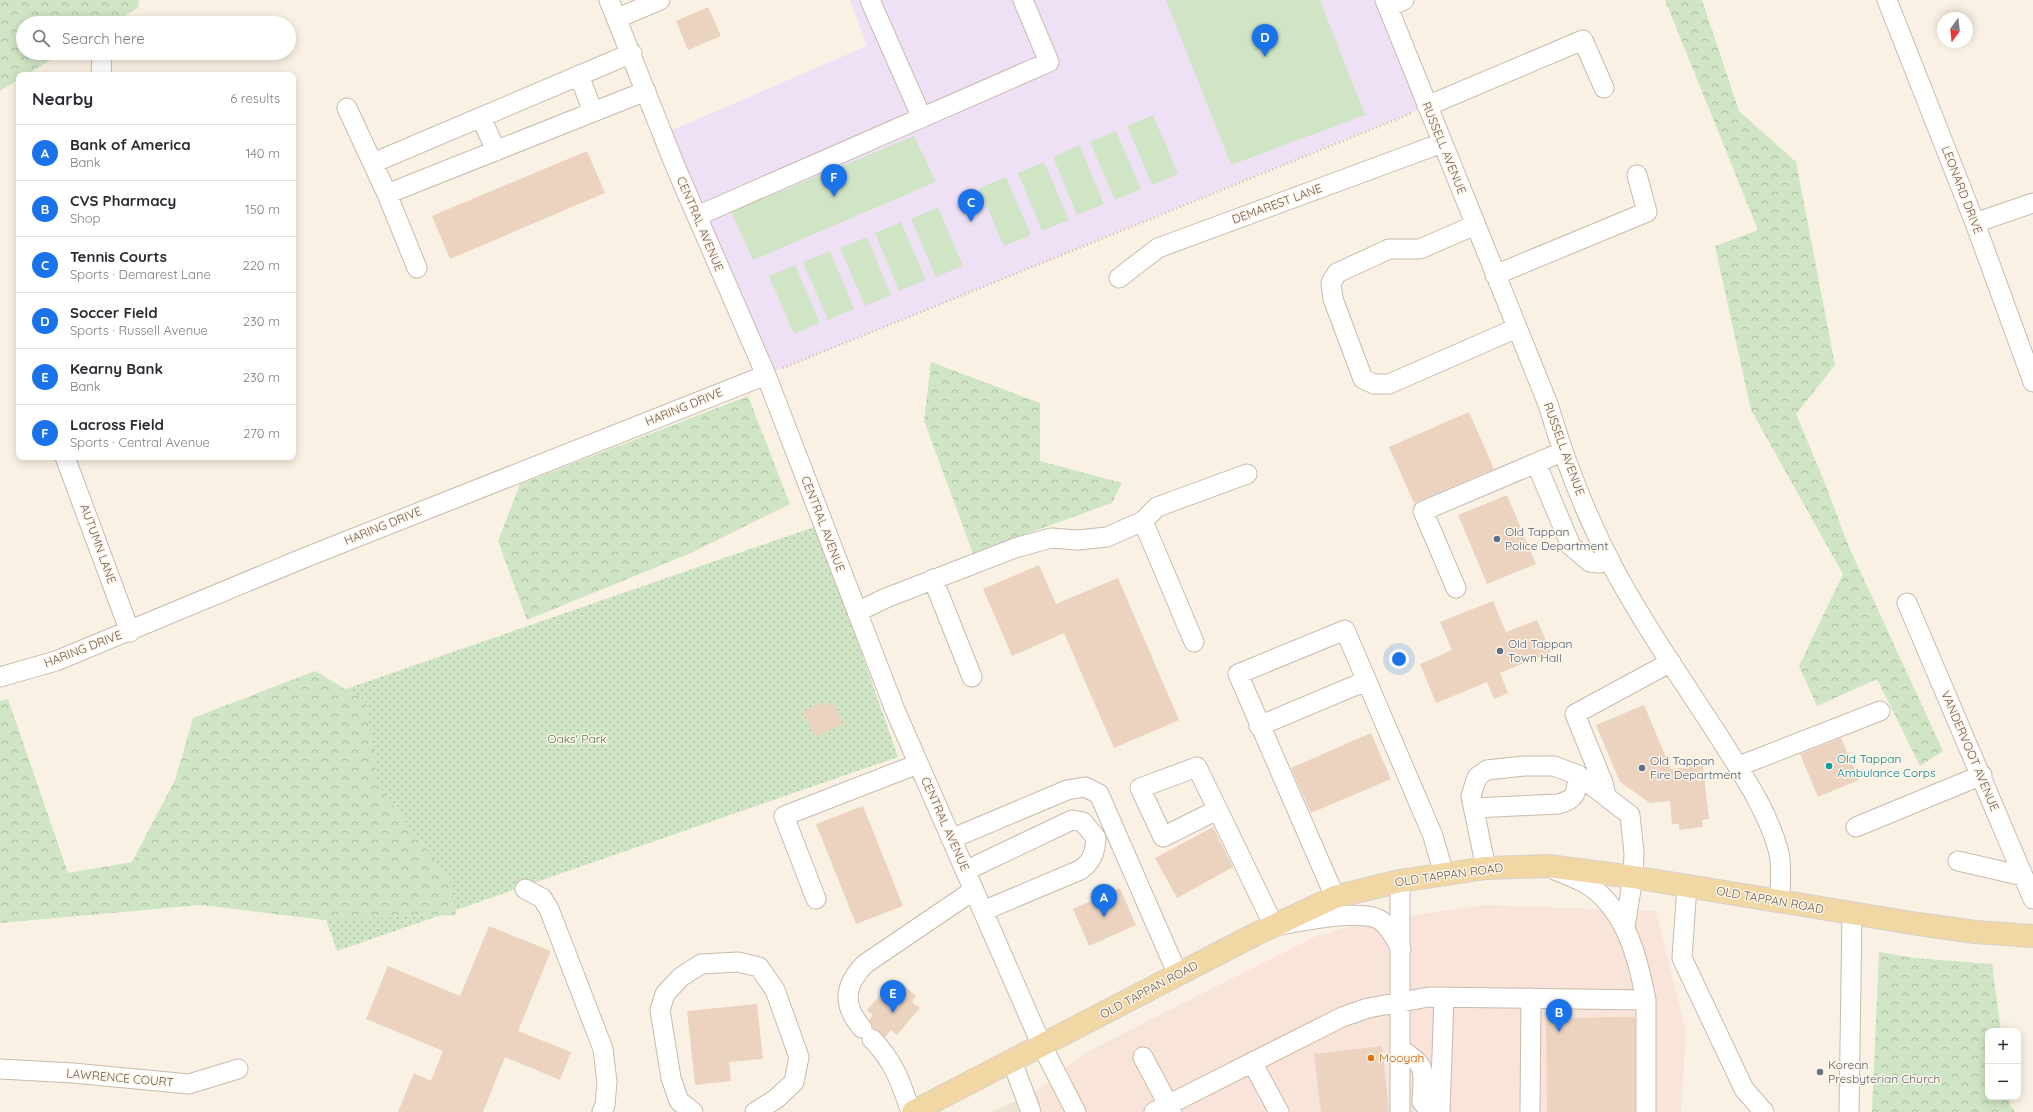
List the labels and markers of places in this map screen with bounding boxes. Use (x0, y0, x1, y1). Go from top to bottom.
pin: D (1252, 24, 1278, 57)
pin: F (821, 164, 847, 197)
pin: C (958, 189, 984, 222)
place label: Old Tappan Police Department (1505, 524, 1608, 553)
marker: Old Tappan Police Department (1492, 534, 1502, 544)
place label: Old Tappan Town Hall (1508, 636, 1572, 665)
marker: Old Tappan Town Hall (1495, 646, 1505, 656)
place label: Old Tappan Ambulance Corps (1837, 751, 1936, 780)
place label: Old Tappan Fire Department (1650, 753, 1741, 782)
marker: Old Tappan Ambulance Corps (1824, 761, 1834, 771)
marker: Old Tappan Fire Department (1637, 763, 1647, 773)
pin: A (1091, 884, 1117, 917)
pin: E (880, 980, 906, 1013)
pin: B (1546, 999, 1572, 1032)
place label: Mooyah (1379, 1050, 1424, 1065)
marker: Mooyah (1366, 1053, 1376, 1063)
place label: Korean Presbyterian Church (1828, 1057, 1940, 1086)
marker: Korean Presbyterian Church (1815, 1067, 1825, 1077)

